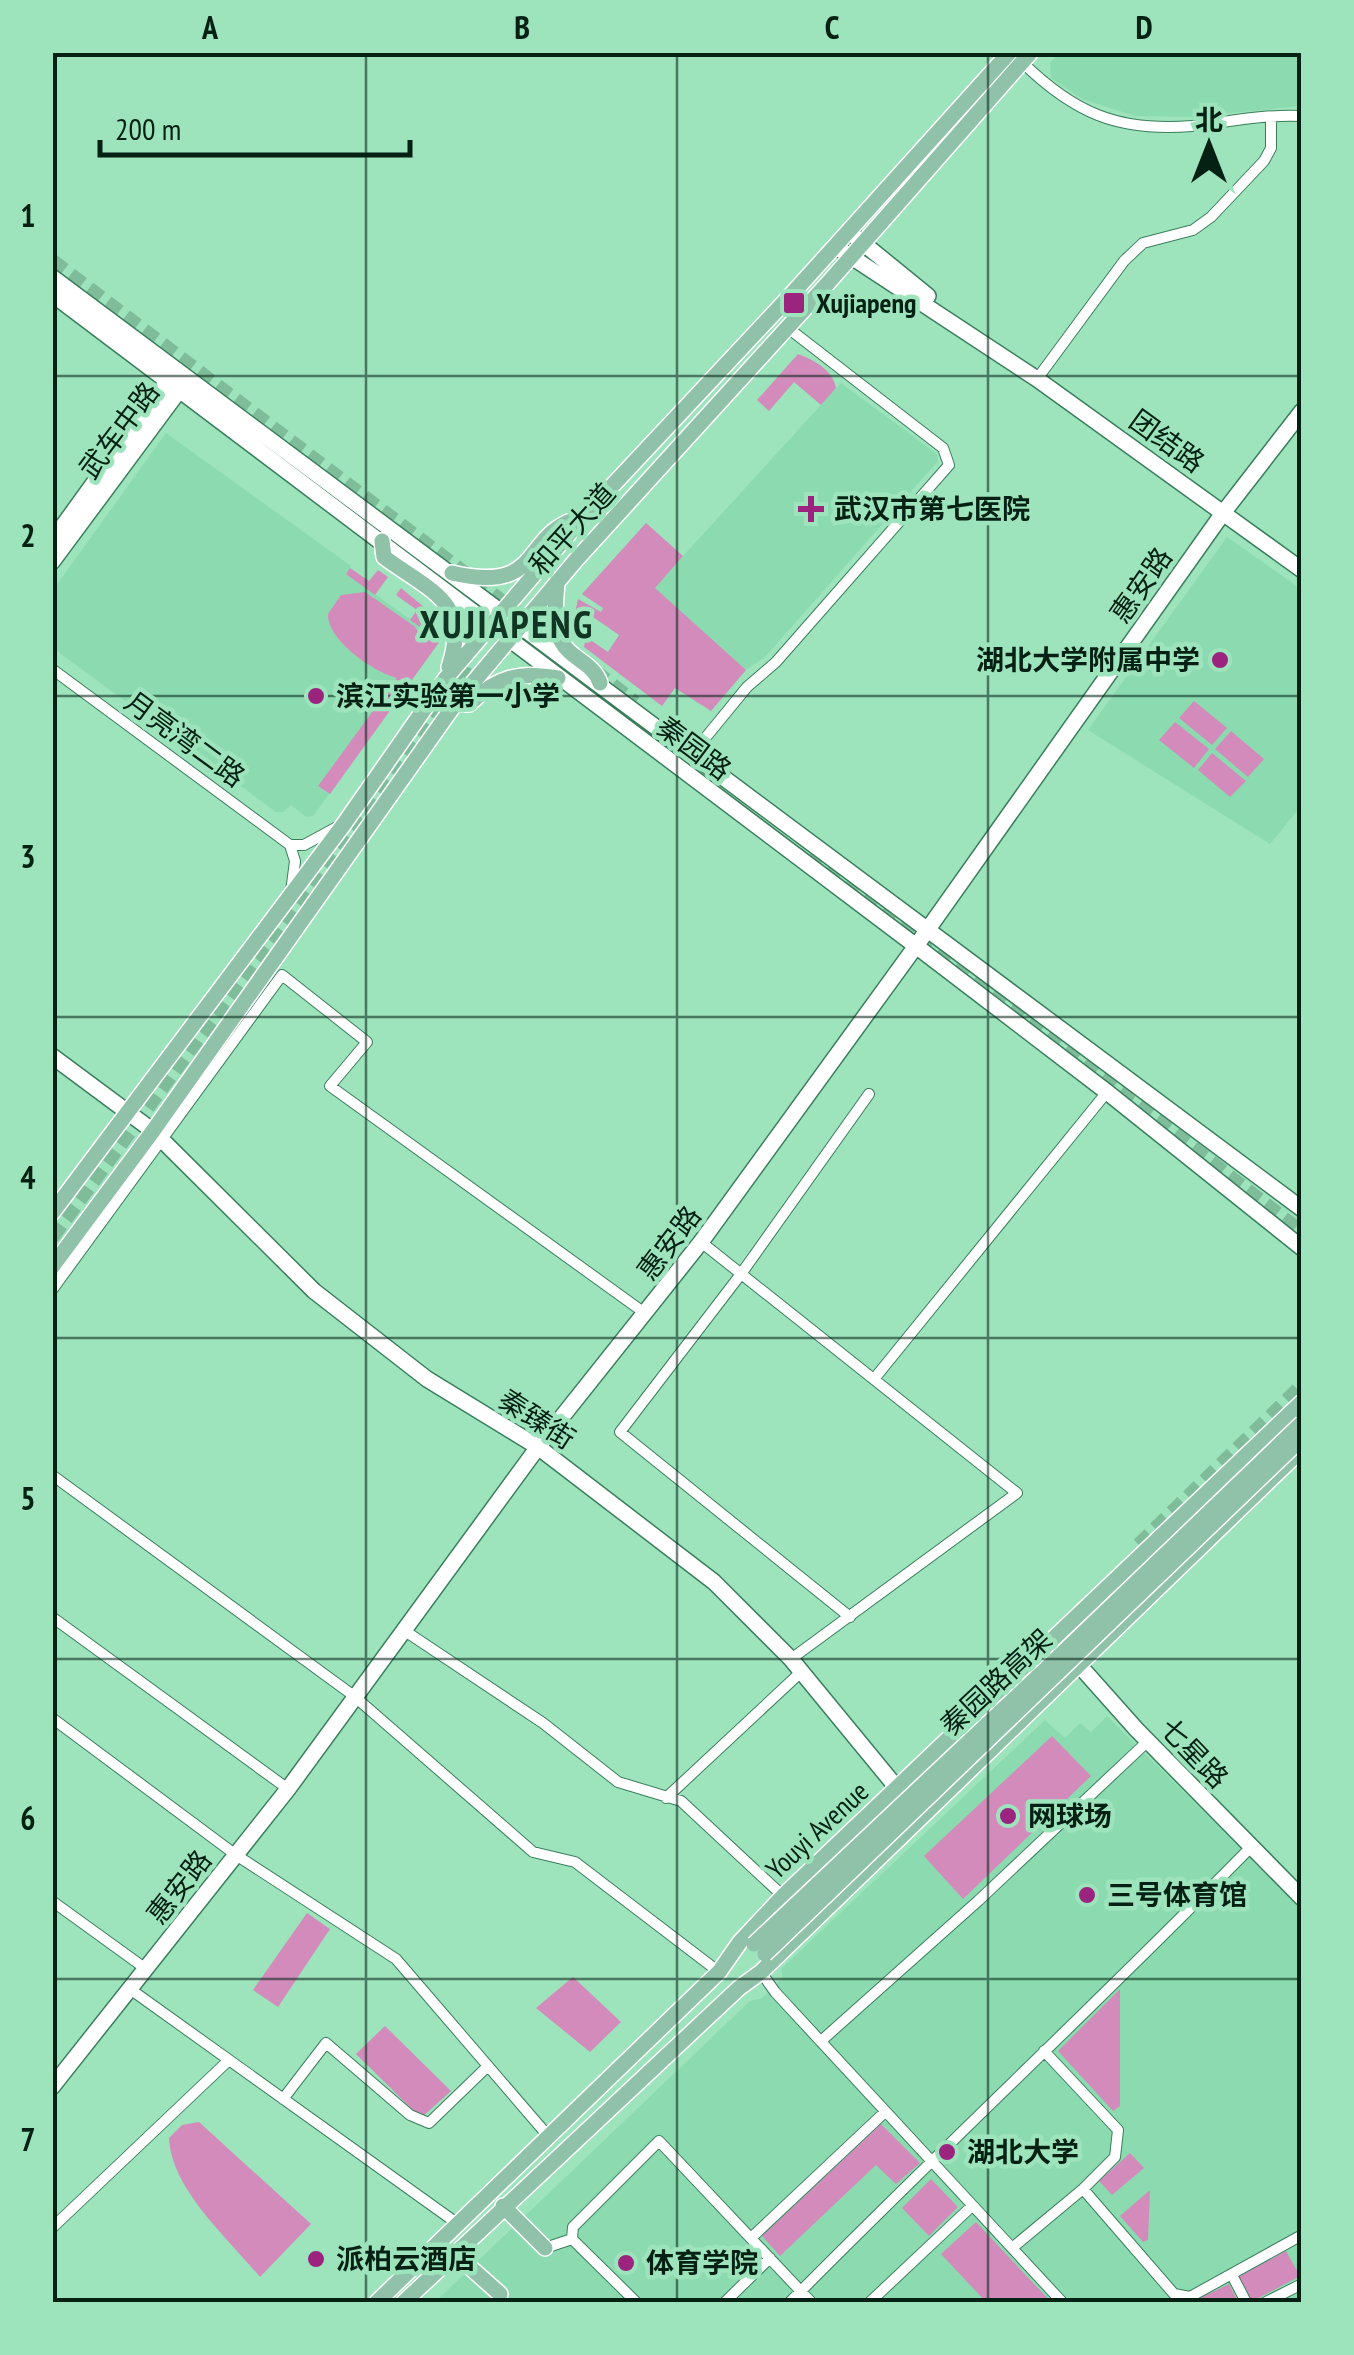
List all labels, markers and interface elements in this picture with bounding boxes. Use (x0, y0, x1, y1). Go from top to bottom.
text: A (201, 6, 219, 48)
text: B (514, 6, 530, 48)
text: C (825, 6, 840, 48)
text: D (1135, 6, 1153, 48)
scale bar (100, 95, 410, 157)
north arrow (1159, 95, 1259, 195)
text: 北 (1195, 101, 1223, 138)
text: 200 m (115, 109, 181, 148)
text: 1 (20, 194, 36, 236)
place label: Xujiapeng (816, 284, 917, 321)
marker: Xujiapeng (781, 290, 807, 316)
street label: 武车中路 (70, 374, 167, 486)
street label: 团结路 (1122, 401, 1212, 480)
street label: 和平大道 (520, 475, 623, 583)
place label: 武汉市第七医院 (834, 490, 1030, 527)
marker: 武汉市第七医院 (798, 496, 824, 522)
text: 2 (20, 514, 36, 556)
street label: 惠安路 (1101, 540, 1180, 630)
district label: XUJIAPENG (419, 599, 595, 648)
place label: 湖北大学附属中学 (976, 641, 1200, 678)
marker: 湖北大学附属中学 (1209, 649, 1231, 671)
place label: 滨江实验第一小学 (336, 677, 560, 714)
street label: 月亮湾二路 (118, 682, 253, 795)
marker: 滨江实验第一小学 (305, 685, 327, 707)
street label: 秦园路 (650, 708, 739, 788)
text: 3 (20, 835, 36, 877)
text: 4 (20, 1156, 36, 1198)
street label: 惠安路 (629, 1198, 709, 1287)
street label: 秦臻街 (492, 1380, 583, 1457)
text: 5 (20, 1477, 36, 1519)
street label: 秦园路高架 (932, 1620, 1059, 1743)
street label: 七星路 (1152, 1710, 1237, 1796)
street label: Youyi Avenue (757, 1773, 876, 1887)
text: 6 (20, 1797, 36, 1839)
place label: 网球场 (1028, 1797, 1112, 1834)
marker: 网球场 (997, 1805, 1019, 1827)
street label: 惠安路 (138, 1842, 219, 1931)
place label: 三号体育馆 (1107, 1876, 1247, 1913)
marker: 三号体育馆 (1076, 1884, 1098, 1906)
text: 7 (20, 2118, 36, 2160)
place label: 湖北大学 (967, 2133, 1079, 2170)
marker: 湖北大学 (936, 2141, 958, 2163)
place label: 派柏云酒店 (336, 2240, 476, 2277)
place label: 体育学院 (646, 2244, 758, 2281)
marker: 派柏云酒店 (305, 2248, 327, 2270)
marker: 体育学院 (615, 2252, 637, 2274)

